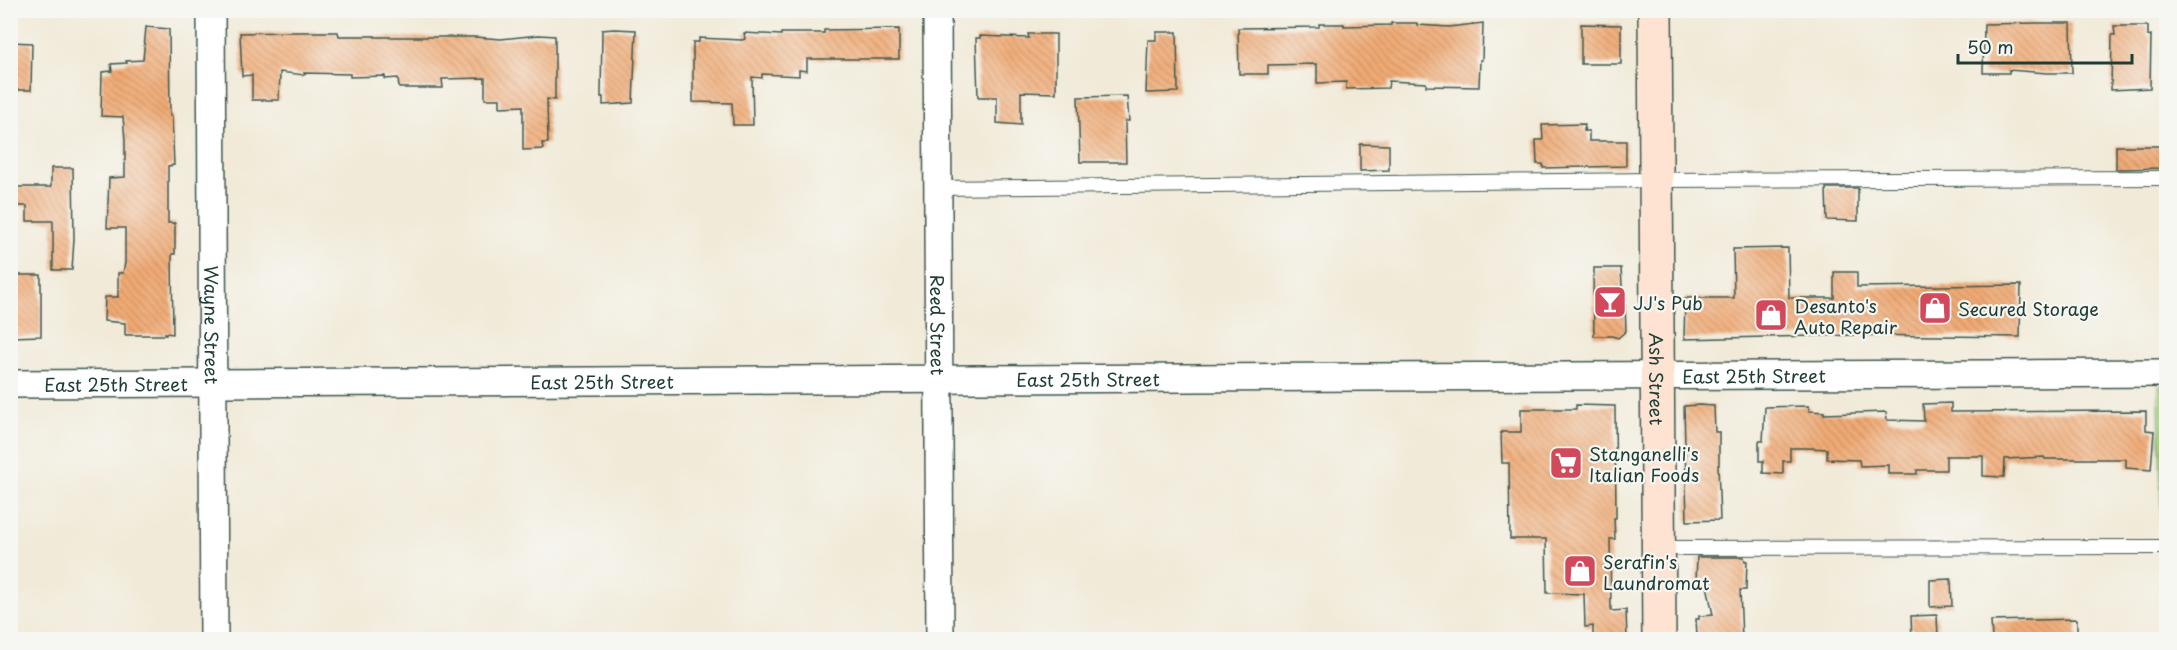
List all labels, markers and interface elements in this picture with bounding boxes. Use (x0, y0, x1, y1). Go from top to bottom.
scale bar (1958, 27, 2132, 65)
text: 50 m (1967, 33, 2014, 60)
street label: Wayne Street (199, 266, 226, 384)
street label: Reed Street (925, 275, 952, 375)
bar icon: JJ's Pub (1592, 284, 1628, 320)
place label: JJ's Pub (1633, 289, 1703, 316)
shop icon: Secured Storage (1917, 290, 1953, 326)
place label: Desanto's Auto Repair (1794, 292, 1898, 340)
place label: Secured Storage (1958, 295, 2099, 322)
shop icon: Desanto's Auto Repair (1753, 297, 1789, 333)
street label: Ash Street (1644, 333, 1671, 425)
street label: East 25th Street (1682, 361, 1826, 389)
street label: East 25th Street (1016, 365, 1160, 392)
street label: East 25th Street (530, 367, 674, 395)
street label: East 25th Street (44, 370, 188, 397)
place label: Stanganelli's Italian Foods (1589, 440, 1699, 488)
supermarket icon: Stanganelli's Italian Foods (1548, 445, 1584, 481)
place label: Serafin's Laundromat (1603, 548, 1710, 596)
shop icon: Serafin's Laundromat (1562, 553, 1598, 589)

